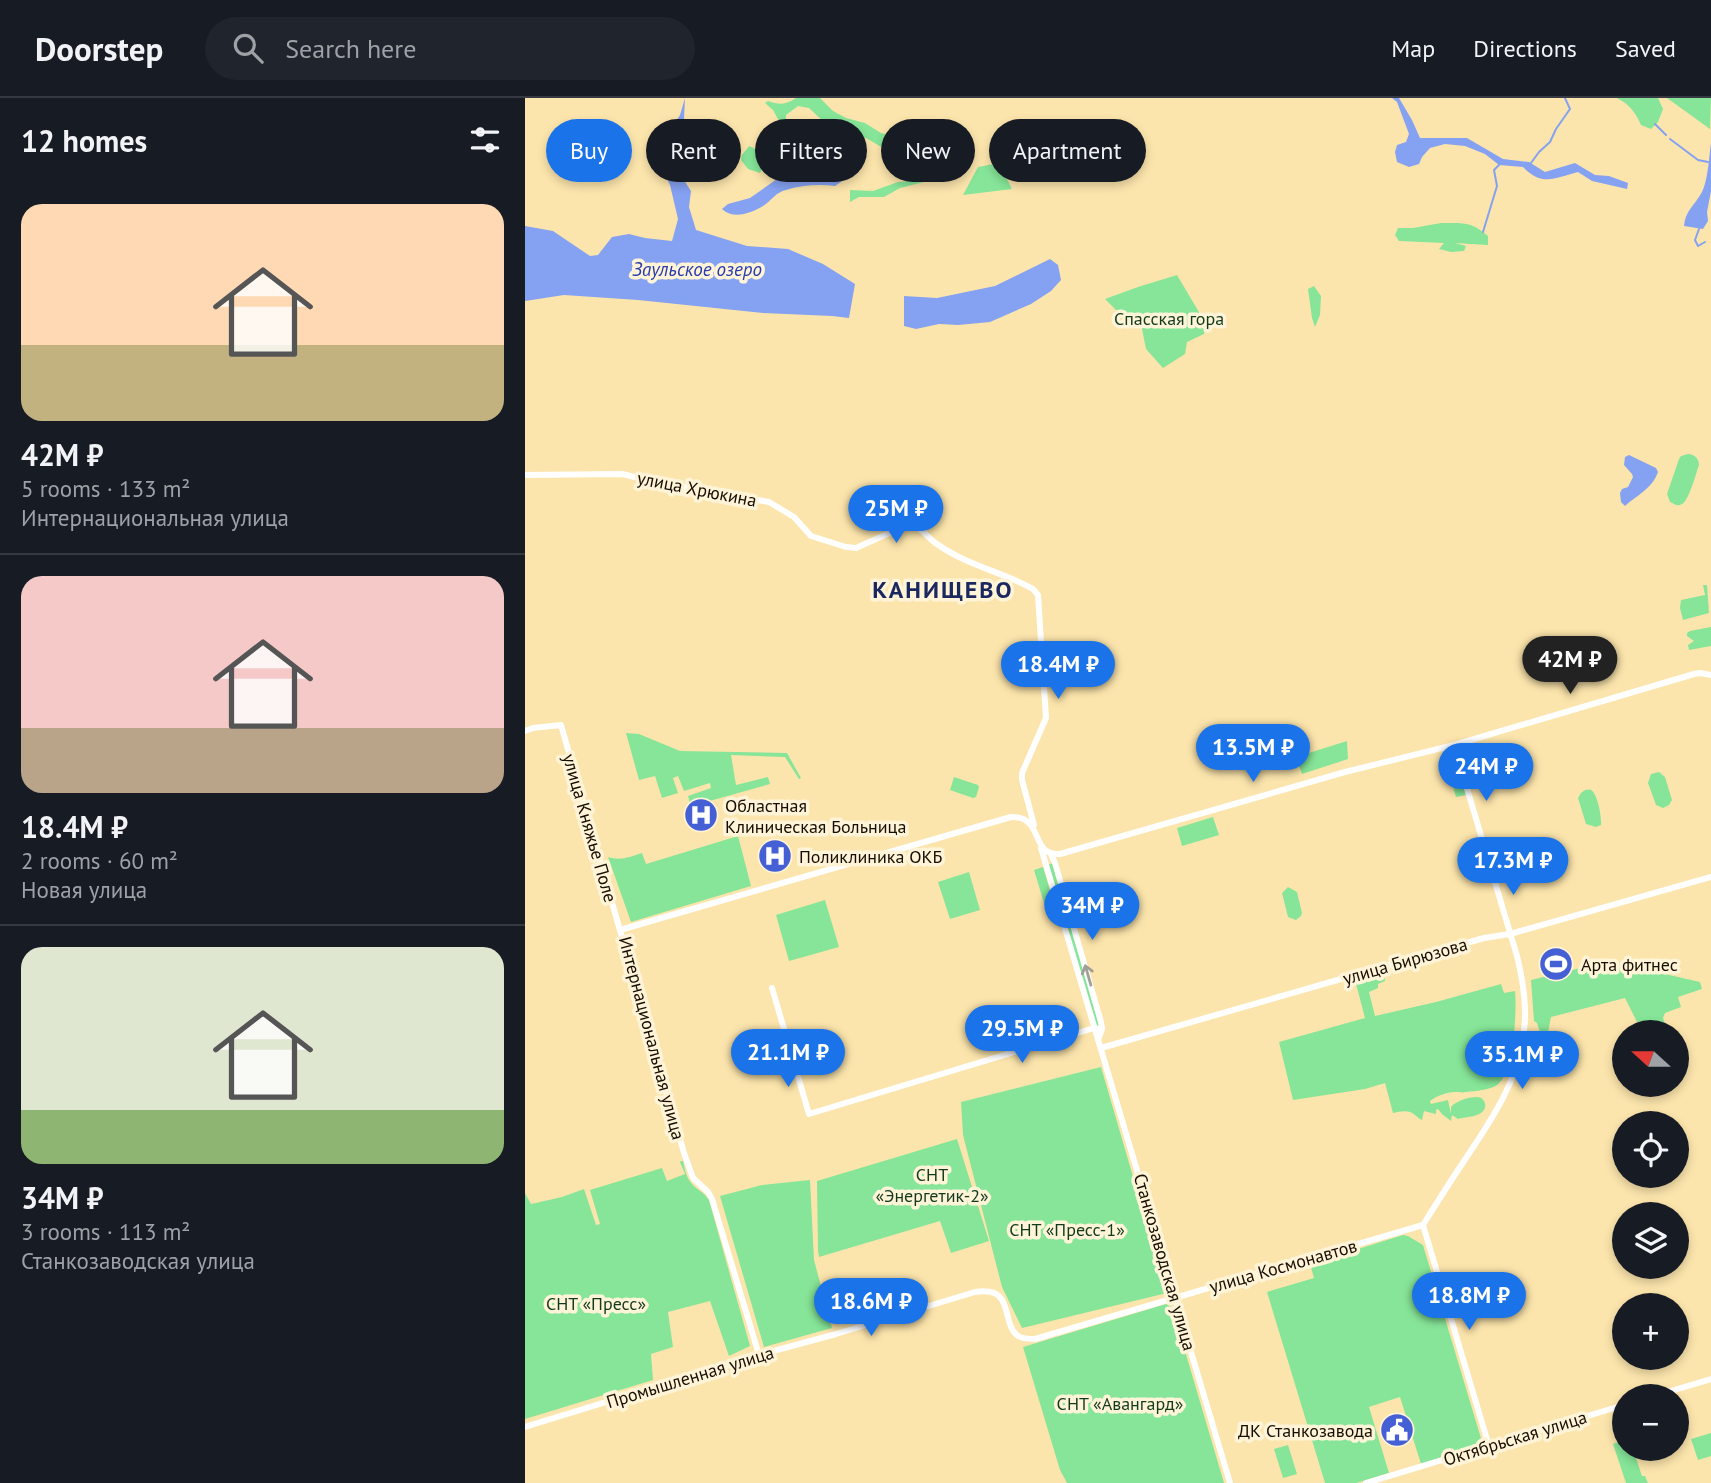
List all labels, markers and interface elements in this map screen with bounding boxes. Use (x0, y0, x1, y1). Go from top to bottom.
search box (205, 17, 695, 80)
text: Doorstep (35, 27, 163, 70)
icon: search (229, 29, 267, 67)
text: Search here (285, 32, 416, 65)
text: Map (1391, 33, 1435, 64)
text: Directions (1473, 33, 1577, 64)
text: Saved (1615, 33, 1676, 64)
chip: Buy (546, 119, 632, 182)
chip: Rent (646, 119, 741, 182)
chip: Filters (755, 119, 867, 182)
chip: New (881, 119, 975, 182)
chip: Apartment (989, 119, 1146, 182)
text: 12 homes (21, 121, 147, 160)
icon: filters (466, 121, 504, 159)
icon: home (200, 249, 326, 375)
water label: Заульское озеро (632, 257, 762, 281)
park label: Спасская гора (1114, 307, 1224, 330)
text: 42M ₽ (21, 435, 104, 474)
street label: улица Хрюкина (635, 466, 759, 512)
text: 5 rooms · 133 m² (21, 474, 190, 503)
pin: 25M ₽ (847, 486, 945, 545)
text: 25M ₽ (864, 493, 928, 522)
text: Интернациональная улица (21, 503, 289, 532)
district label: КАНИЩЕВО (872, 574, 1014, 605)
icon: home (200, 621, 326, 747)
pin: 42M ₽ (1521, 636, 1619, 696)
pin: 18.4M ₽ (993, 642, 1123, 701)
text: 42M ₽ (1538, 644, 1602, 673)
text: 18.4M ₽ (1017, 649, 1099, 678)
pin: 13.5M ₽ (1188, 724, 1318, 784)
text: 13.5M ₽ (1212, 732, 1294, 761)
pin: 24M ₽ (1437, 744, 1535, 803)
street label: улица Княжье Поле (558, 751, 622, 905)
text: 24M ₽ (1454, 751, 1518, 780)
place label: Областная Клиническая Больница (725, 794, 906, 838)
hospital icon: Областная Клиническая Больница (682, 796, 720, 834)
text: 18.4M ₽ (21, 807, 128, 846)
hospital icon: Поликлиника ОКБ (756, 837, 794, 875)
pin: 17.3M ₽ (1448, 838, 1578, 897)
place label: Поликлиника ОКБ (799, 845, 942, 868)
text: 17.3M ₽ (1473, 845, 1553, 874)
text: 2 rooms · 60 m² (21, 846, 178, 875)
text: Новая улица (21, 875, 147, 904)
pin: 34M ₽ (1043, 882, 1141, 942)
text: 34M ₽ (1060, 890, 1124, 919)
street label: улица Бирюзова (1340, 932, 1470, 990)
street label: Интернациональная улица (614, 934, 690, 1142)
sports icon: Арта фитнес (1537, 945, 1575, 983)
place label: Арта фитнес (1581, 953, 1678, 976)
one-way arrow (1080, 964, 1093, 986)
icon: home (200, 992, 326, 1118)
pin: 29.5M ₽ (957, 1006, 1087, 1065)
text: 29.5M ₽ (981, 1013, 1063, 1042)
north arrow (1612, 1020, 1689, 1097)
map controls (1612, 1020, 1689, 1461)
pin: 21.1M ₽ (723, 1030, 853, 1089)
pin: 35.1M ₽ (1457, 1032, 1587, 1091)
text: 21.1M ₽ (747, 1037, 829, 1066)
text: 35.1M ₽ (1481, 1039, 1563, 1068)
button: locate (1612, 1111, 1689, 1188)
park label: СНТ «Энергетик-2» (875, 1163, 989, 1207)
street label: Станкозаводская улица (1129, 1171, 1201, 1353)
text: 34M ₽ (21, 1178, 104, 1217)
button: layers (1612, 1202, 1689, 1279)
text: 3 rooms · 113 m² (21, 1217, 190, 1246)
park label: СНТ «Пресс-1» (1009, 1218, 1125, 1241)
street label: улица Космонавтов (1206, 1234, 1360, 1298)
text: Станкозаводская улица (21, 1246, 255, 1275)
pin: 18.8M ₽ (1404, 1272, 1534, 1332)
pin: 18.6M ₽ (806, 1278, 936, 1338)
text: 18.8M ₽ (1428, 1280, 1510, 1309)
text: 18.6M ₽ (830, 1286, 912, 1315)
park label: СНТ «Пресс» (546, 1292, 646, 1315)
button: + (1612, 1293, 1689, 1370)
street label: Промышленная улица (604, 1341, 776, 1413)
button: − (1612, 1384, 1689, 1461)
park label: СНТ «Авангард» (1057, 1392, 1183, 1415)
street label: Октябрьская улица (1440, 1405, 1590, 1471)
public building icon: ДК Станкозавода (1378, 1411, 1416, 1449)
place label: ДК Станкозавода (1238, 1419, 1373, 1442)

